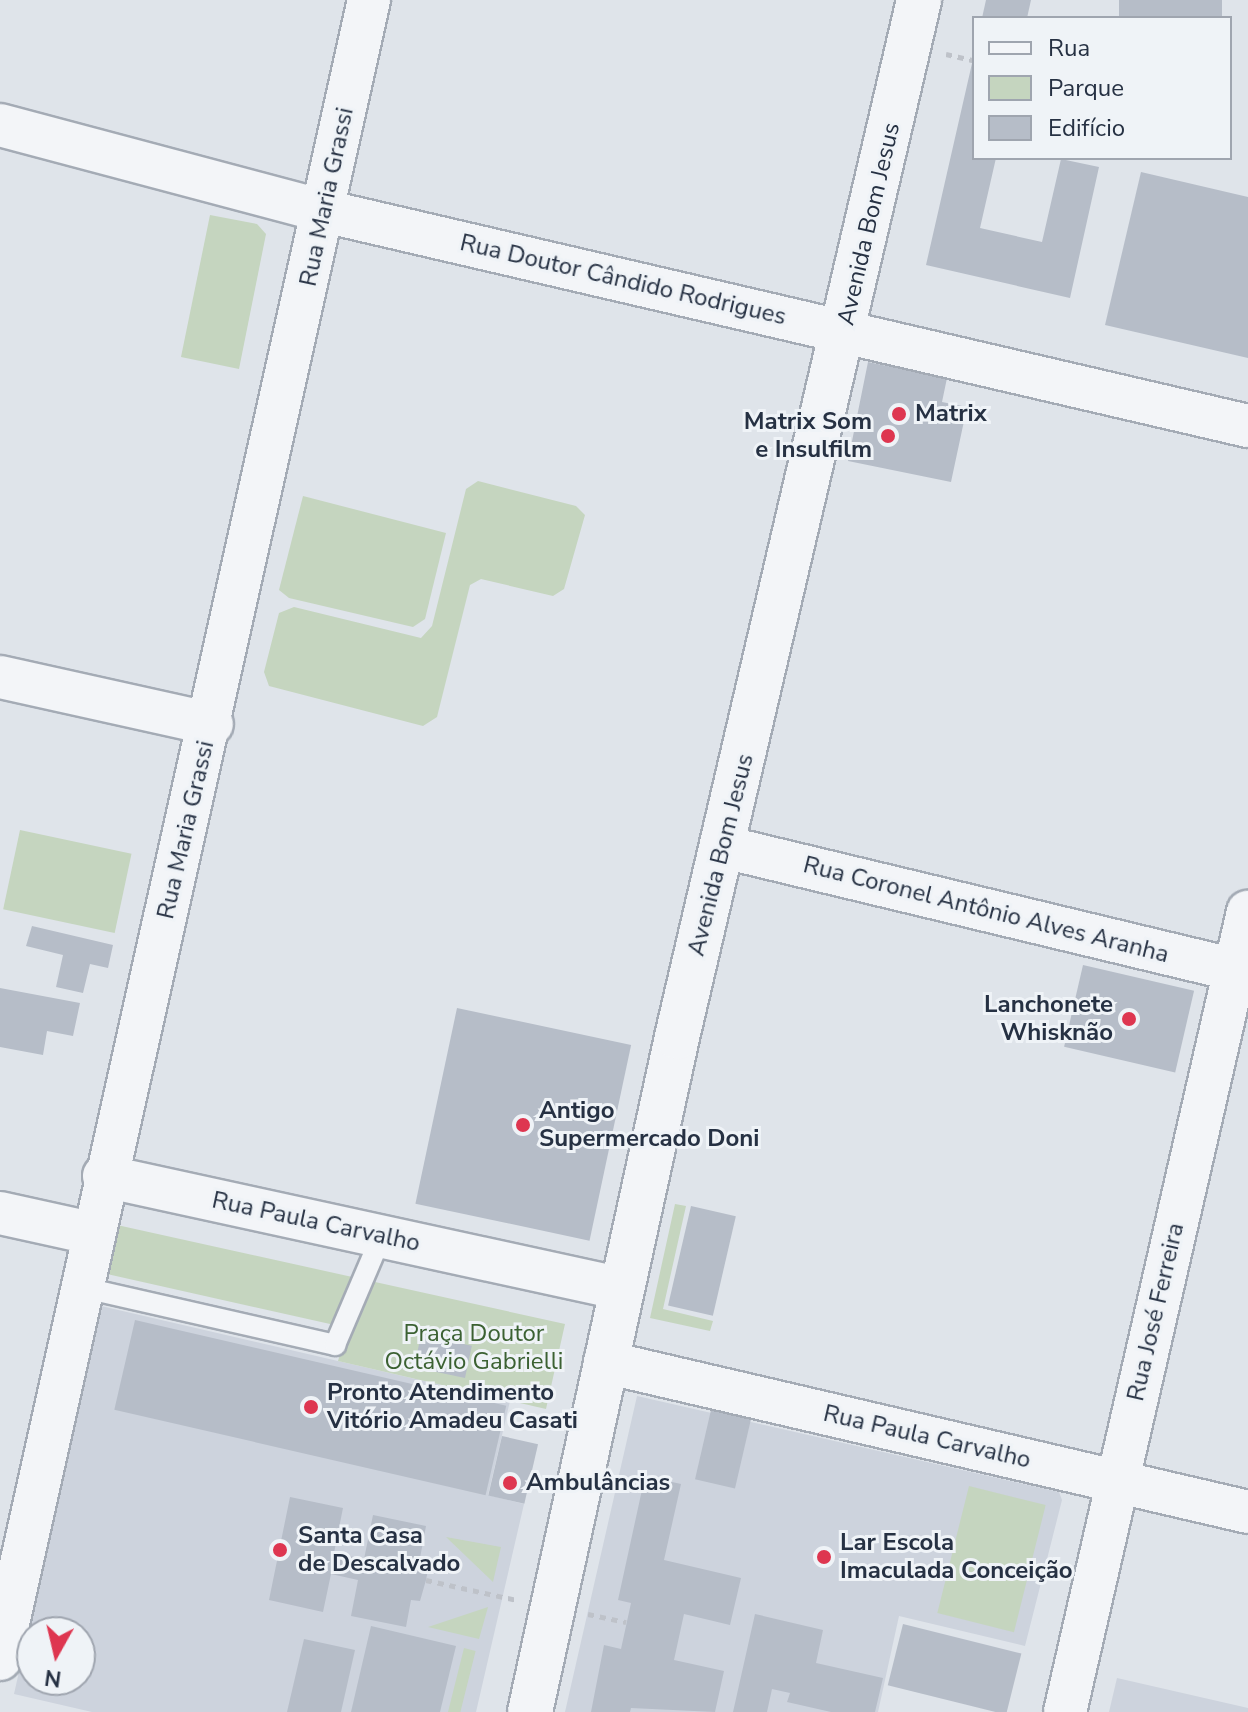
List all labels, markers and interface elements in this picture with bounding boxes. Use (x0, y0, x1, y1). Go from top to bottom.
legend (972, 16, 1232, 160)
text: Rua (1048, 32, 1090, 64)
text: Parque (1048, 72, 1124, 104)
street label: Rua Maria Grassi (294, 105, 360, 289)
text: Edifício (1048, 112, 1125, 144)
street label: Avenida Bom Jesus (832, 120, 906, 328)
street label: Rua Doutor Cândido Rodrigues (457, 228, 789, 332)
place label: Matrix (915, 400, 987, 428)
marker: Matrix (890, 405, 908, 423)
place label: Matrix Som e Insulfilm (744, 408, 872, 464)
marker: Matrix Som e Insulfilm (879, 427, 897, 445)
street label: Rua Maria Grassi (152, 738, 220, 922)
street label: Avenida Bom Jesus (682, 751, 760, 959)
street label: Rua Coronel Antônio Alves Aranha (800, 851, 1172, 969)
place label: Lanchonete Whisknão (984, 991, 1113, 1047)
marker: Lanchonete Whisknão (1120, 1010, 1138, 1028)
place label: Antigo Supermercado Doni (539, 1097, 759, 1153)
marker: Antigo Supermercado Doni (514, 1116, 532, 1134)
street label: Rua Paula Carvalho (209, 1186, 423, 1258)
street label: Rua José Ferreira (1121, 1220, 1191, 1404)
park label: Praça Doutor Octávio Gabrielli (385, 1320, 563, 1376)
place label: Pronto Atendimento Vitório Amadeu Casati (327, 1379, 578, 1435)
marker: Pronto Atendimento Vitório Amadeu Casati (302, 1398, 320, 1416)
street label: Rua Paula Carvalho (821, 1399, 1033, 1475)
place label: Ambulâncias (526, 1469, 670, 1497)
marker: Ambulâncias (501, 1474, 519, 1492)
place label: Santa Casa de Descalvado (298, 1522, 460, 1578)
place label: Lar Escola Imaculada Conceição (840, 1529, 1073, 1585)
marker: Santa Casa de Descalvado (269, 1539, 291, 1561)
marker: Lar Escola Imaculada Conceição (815, 1548, 833, 1566)
north arrow (16, 1616, 96, 1696)
text: N (43, 1662, 63, 1694)

